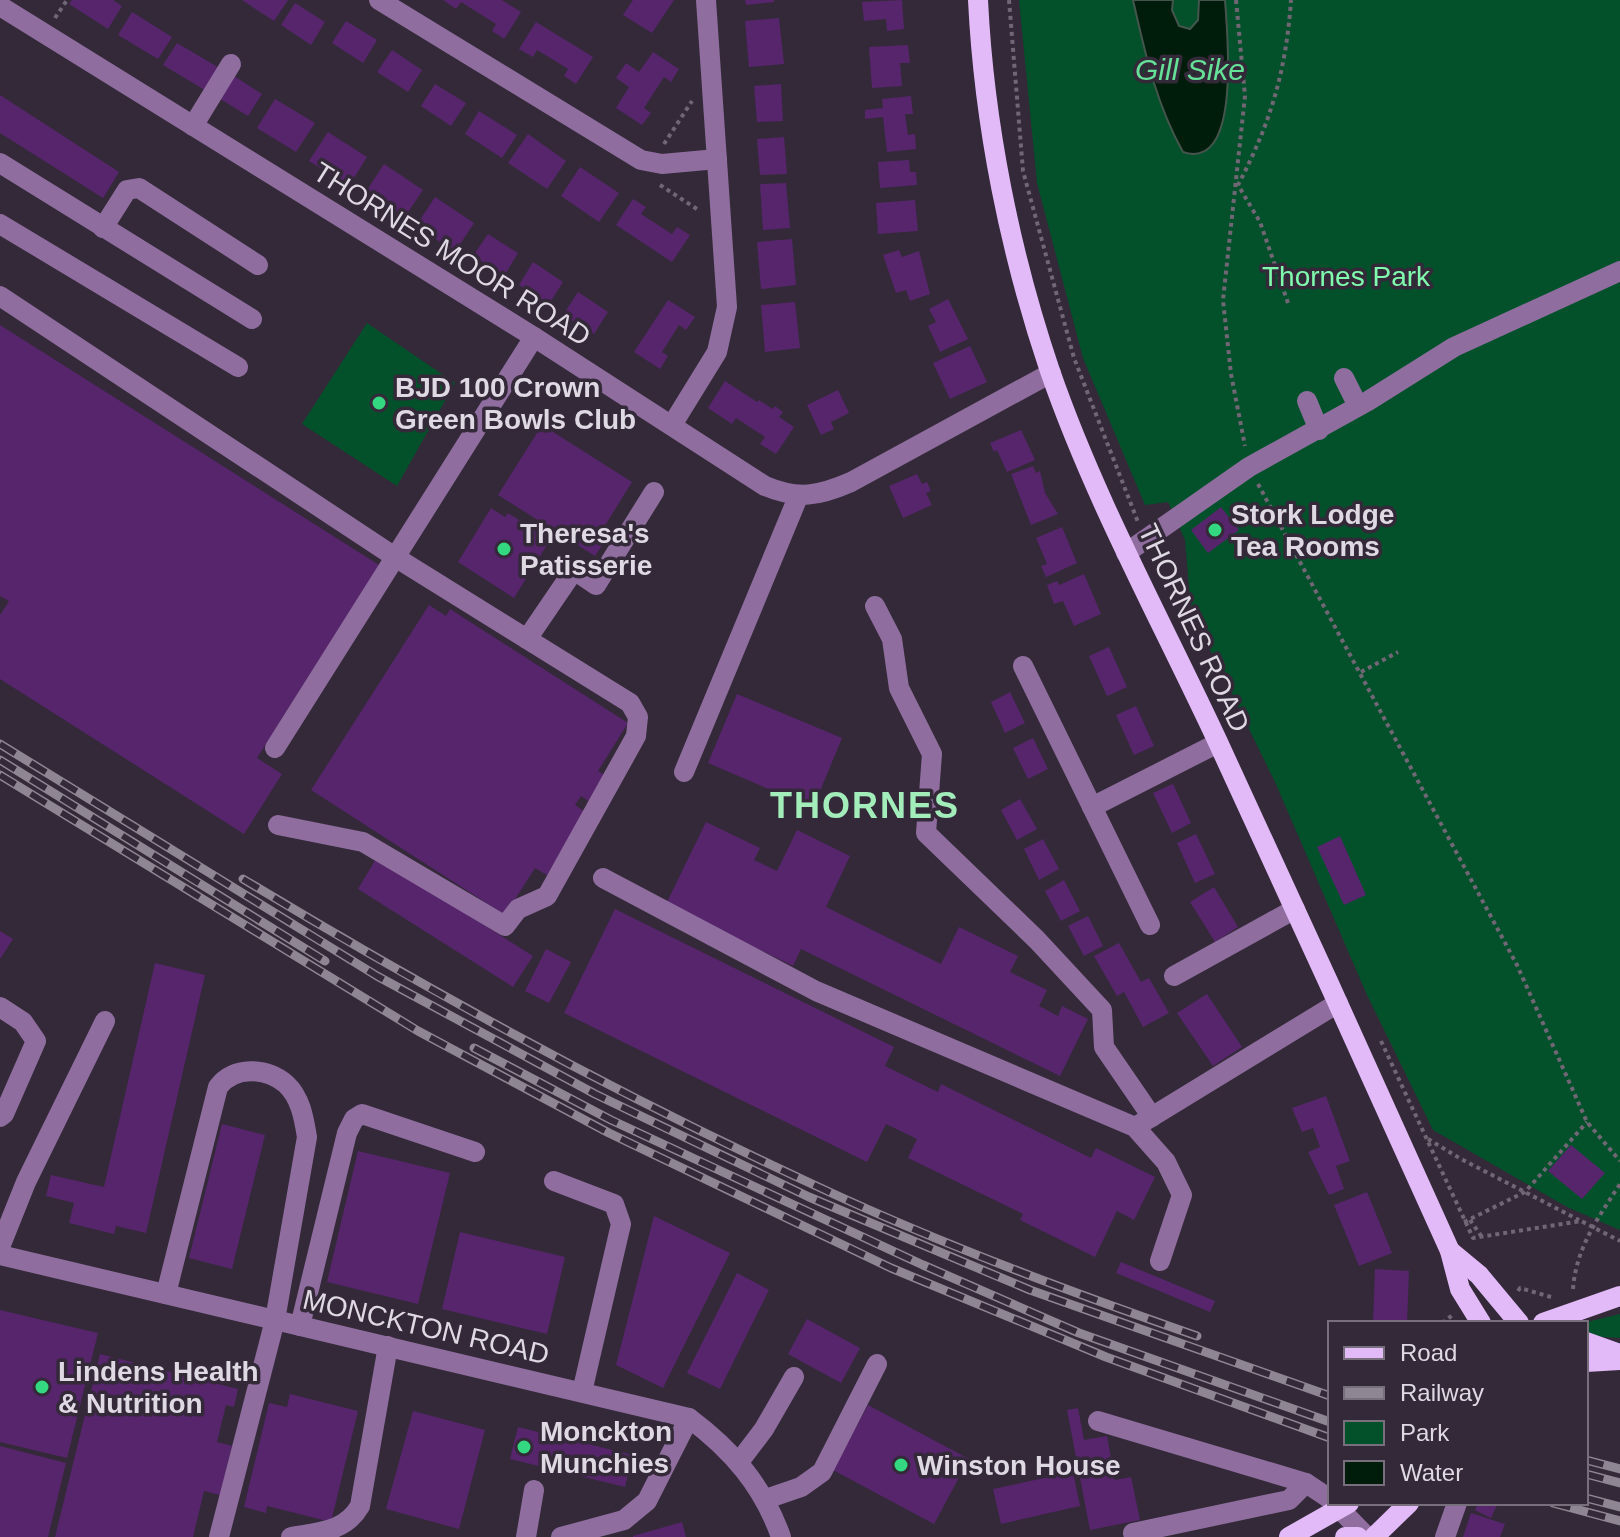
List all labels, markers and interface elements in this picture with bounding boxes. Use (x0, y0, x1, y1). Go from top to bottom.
water label: Gill Sike (1135, 53, 1245, 86)
street label: THORNES MOOR ROAD (308, 156, 596, 352)
park label: Thornes Park (1262, 261, 1431, 292)
place label: BJD 100 Crown Green Bowls Club (395, 372, 636, 435)
marker: BJD 100 Crown Green Bowls Club (370, 394, 388, 412)
place label: Stork Lodge Tea Rooms (1231, 499, 1394, 562)
place label: Theresa's Patisserie (520, 518, 652, 581)
street label: THORNES ROAD (1132, 519, 1256, 737)
marker: Stork Lodge Tea Rooms (1206, 521, 1224, 539)
marker: Theresa's Patisserie (495, 540, 513, 558)
district label: THORNES (770, 785, 960, 826)
street label: MONCKTON ROAD (300, 1284, 552, 1370)
legend (1328, 1321, 1588, 1505)
text: Road (1400, 1339, 1457, 1366)
place label: Lindens Health & Nutrition (58, 1356, 259, 1419)
marker: Lindens Health & Nutrition (33, 1378, 51, 1396)
text: Railway (1400, 1379, 1484, 1406)
place label: Monckton Munchies (540, 1416, 672, 1479)
text: Park (1400, 1419, 1450, 1446)
marker: Monckton Munchies (515, 1438, 533, 1456)
place label: Winston House (917, 1450, 1121, 1481)
marker: Winston House (892, 1456, 910, 1474)
text: Water (1400, 1459, 1463, 1486)

